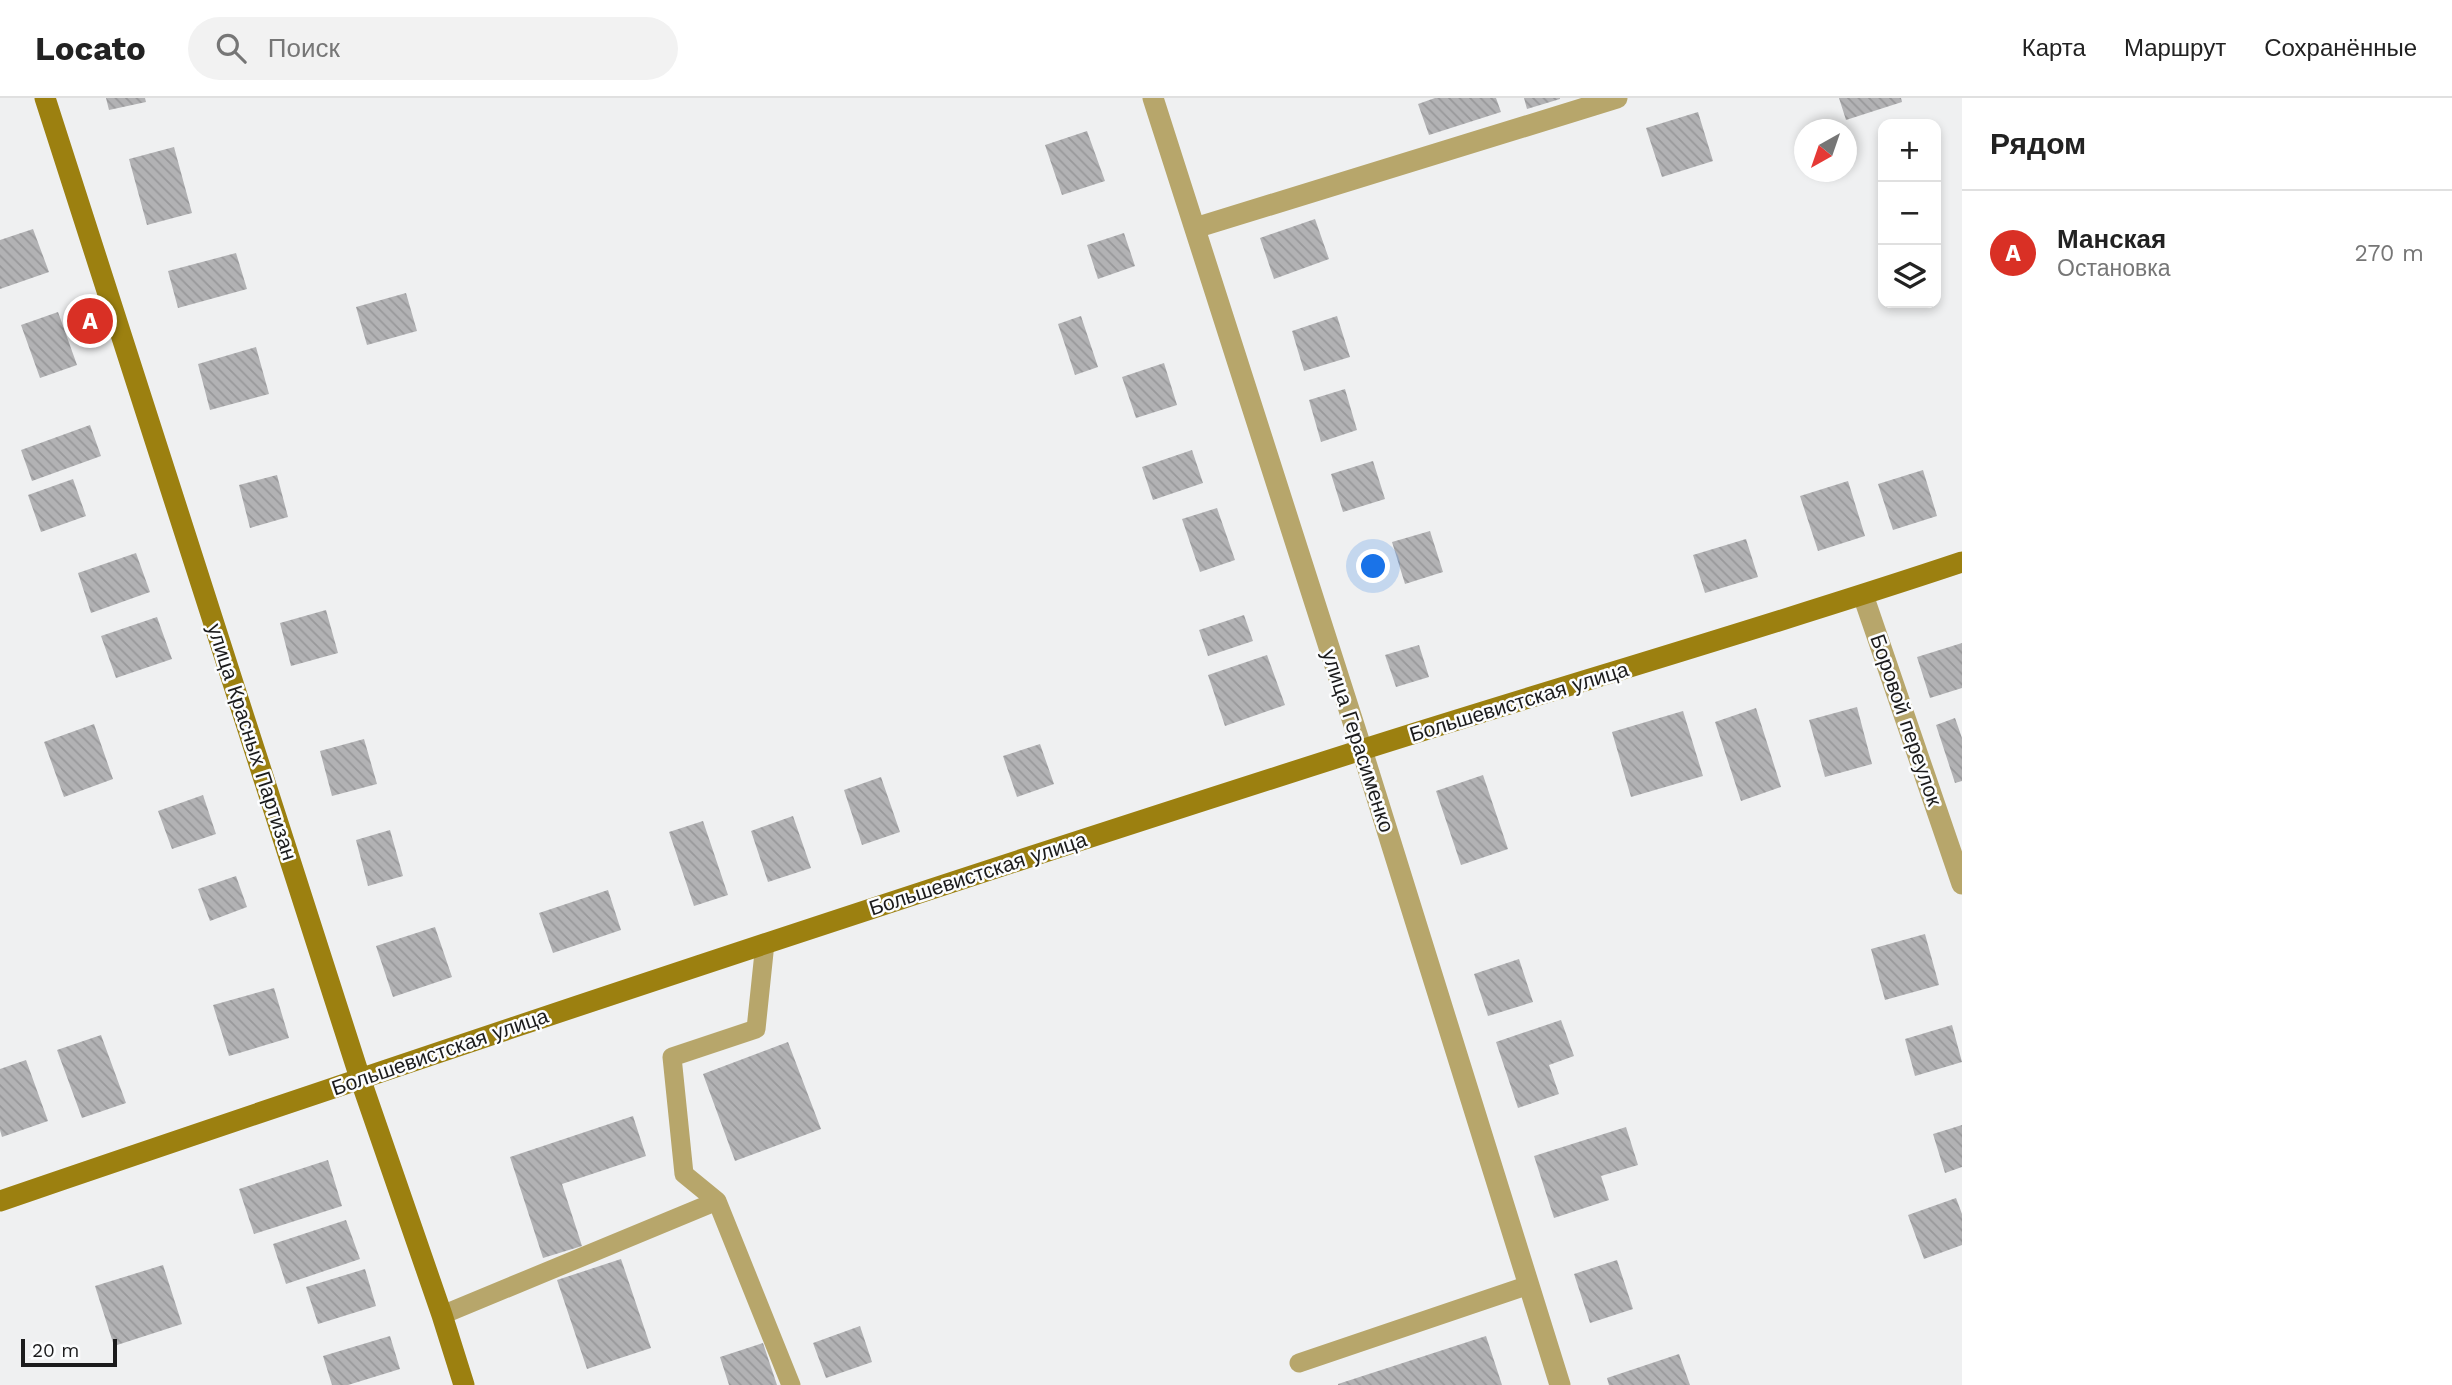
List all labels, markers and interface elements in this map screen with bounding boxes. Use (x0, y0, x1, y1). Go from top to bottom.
search box (188, 17, 678, 80)
text: Locato (35, 29, 146, 68)
icon: search (212, 29, 250, 67)
text: Поиск (268, 33, 340, 63)
text: Карта (2022, 34, 2086, 62)
text: Маршрут (2124, 34, 2226, 62)
text: Сохранённые (2264, 34, 2417, 62)
north arrow (1794, 119, 1857, 182)
map controls (1878, 119, 1941, 308)
button: + (1878, 119, 1941, 182)
text: Рядом (1990, 126, 2086, 161)
button: − (1878, 182, 1941, 245)
text: Манская (2057, 224, 2166, 254)
text: A (2005, 240, 2021, 267)
text: 270 m (2355, 240, 2424, 267)
button: layers (1878, 245, 1941, 308)
text: Остановка (2057, 255, 2171, 282)
pin: A (67, 295, 113, 347)
your location (1356, 549, 1390, 583)
street label: улица Красных Партизан (202, 620, 303, 863)
street label: Боровой переулок (1865, 631, 1948, 810)
street label: улица Герасименко (1317, 646, 1400, 836)
street label: Большевистская улица (1406, 656, 1632, 747)
street label: Большевистская улица (866, 826, 1090, 921)
street label: Большевистская улица (328, 1003, 552, 1100)
scale bar (21, 1336, 117, 1368)
text: 20 m (32, 1339, 79, 1362)

